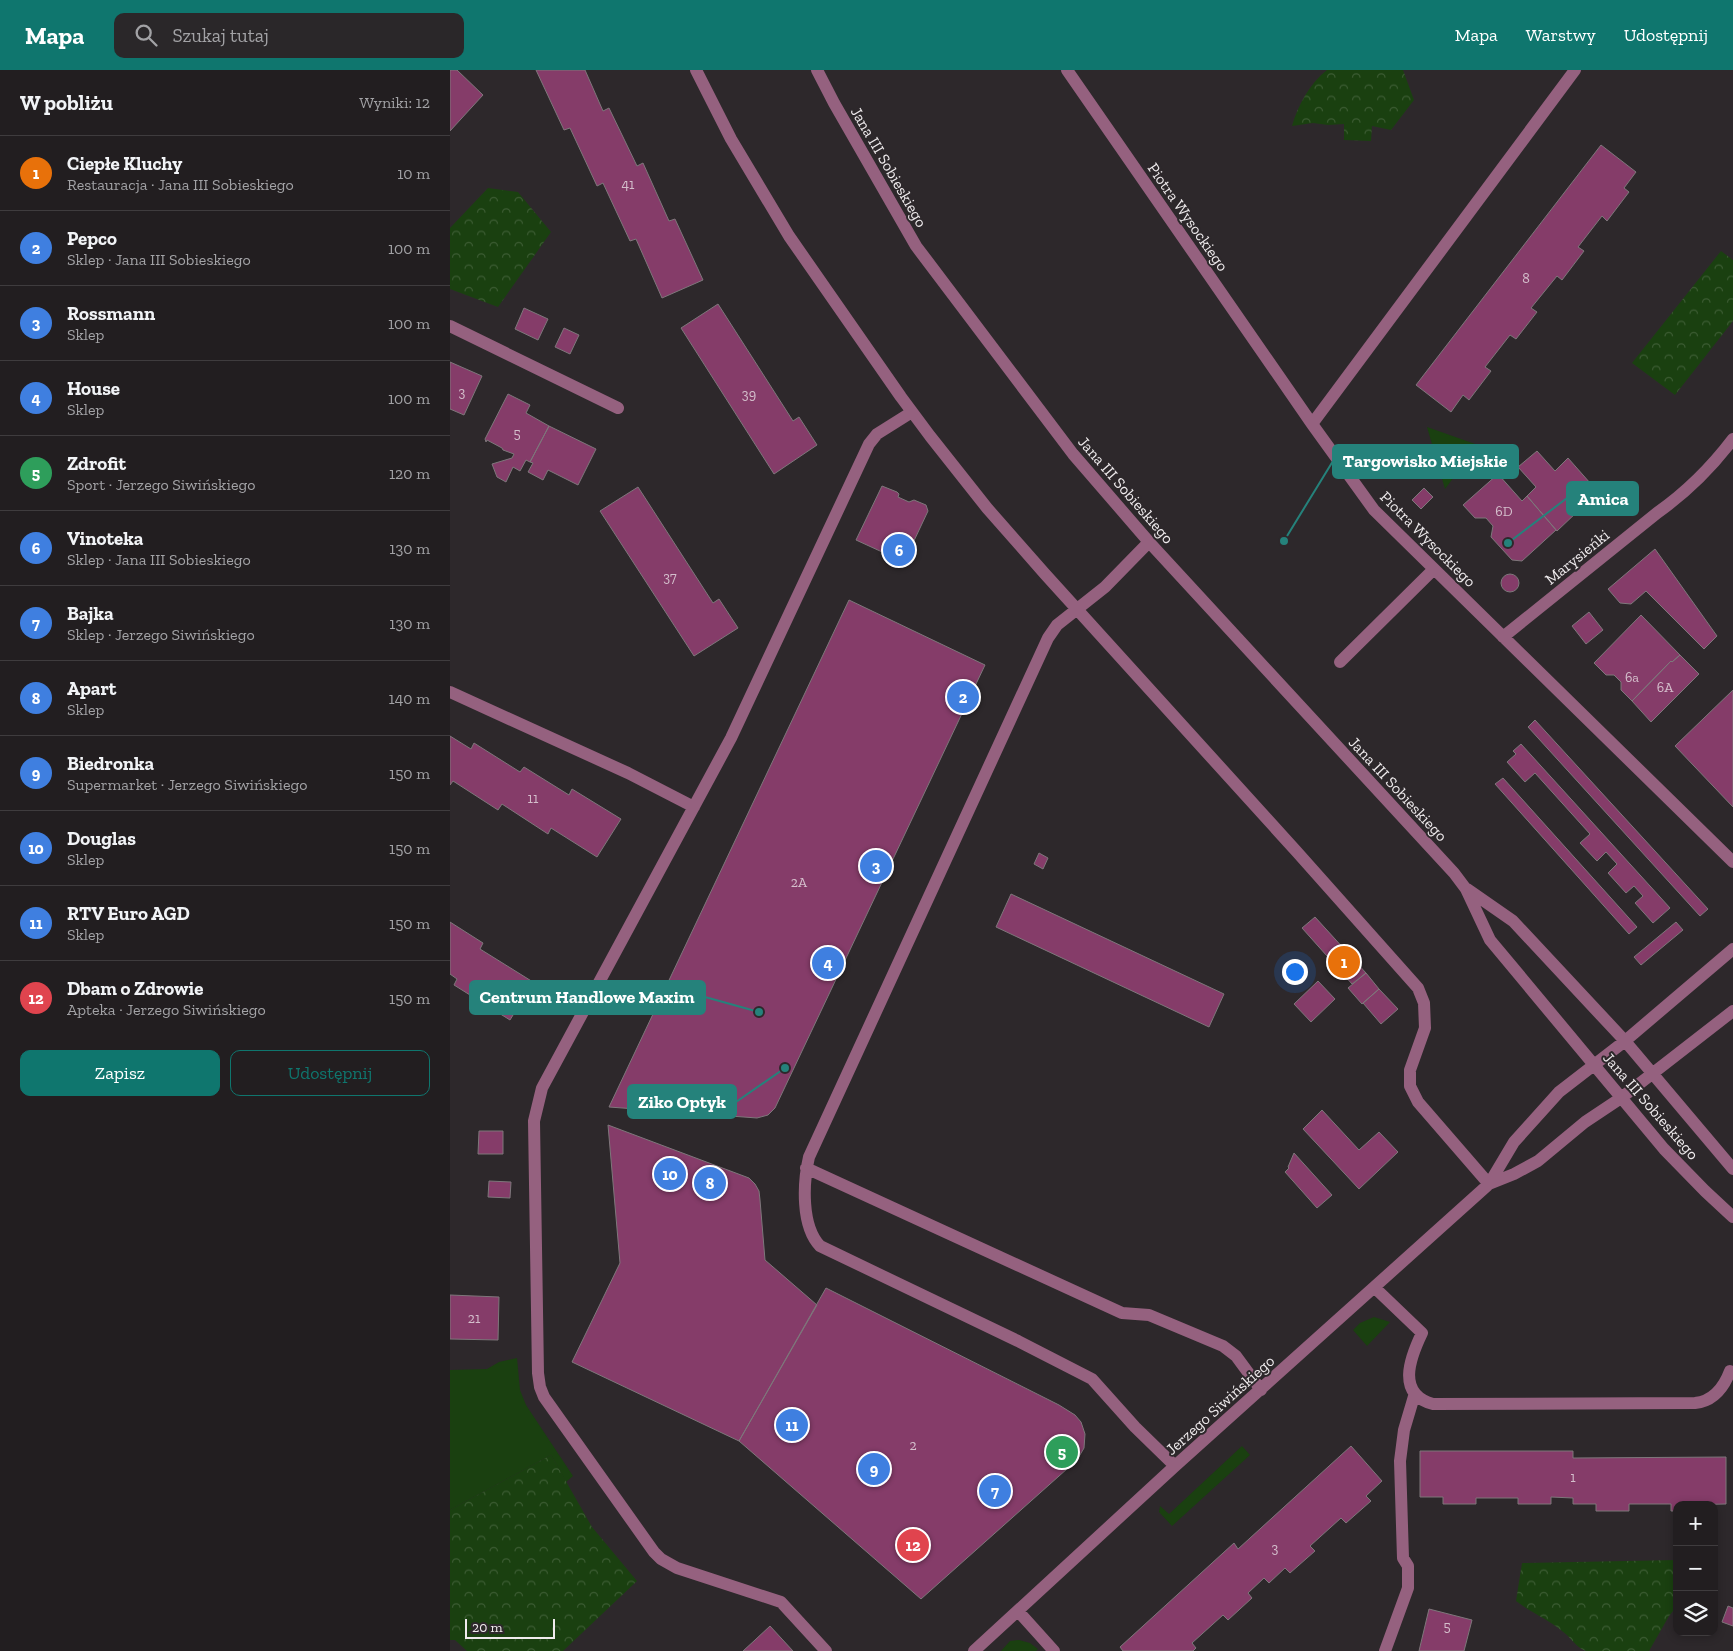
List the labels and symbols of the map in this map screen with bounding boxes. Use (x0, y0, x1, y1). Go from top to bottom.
street label: Jana III Sobieskiego (847, 103, 931, 231)
street label: Piotra Wysockiego (1144, 159, 1232, 275)
house number: 41 (622, 176, 635, 193)
house number: 8 (1522, 270, 1530, 287)
house number: 3 (459, 384, 466, 401)
house number: 39 (742, 386, 756, 403)
house number: 5 (513, 425, 521, 442)
street label: Jana III Sobieskiego (1074, 433, 1178, 547)
callout: Targowisko Miejskie (1333, 445, 1518, 478)
text: Targowisko Miejskie (1342, 450, 1508, 472)
callout: Amica (1567, 482, 1638, 515)
street label: Piotra Wysockiego (1376, 487, 1480, 591)
text: Amica (1577, 488, 1629, 510)
house number: 6D (1495, 503, 1513, 520)
street label: Marysieńki (1541, 525, 1613, 589)
pin: 6 (883, 531, 915, 569)
house number: 37 (663, 569, 677, 586)
house number: 6a (1625, 669, 1639, 686)
pin: 2 (947, 678, 979, 716)
house number: 6A (1657, 679, 1674, 696)
street label: Jana III Sobieskiego (1345, 733, 1451, 845)
house number: 11 (528, 790, 539, 807)
pin: 3 (860, 847, 892, 885)
house number: 2A (791, 874, 808, 891)
pin: 1 (1328, 943, 1360, 981)
pin: 4 (812, 944, 844, 982)
your location (1282, 959, 1308, 985)
callout: Centrum Handlowe Maxim (470, 981, 705, 1014)
text: Centrum Handlowe Maxim (479, 986, 695, 1008)
street label: Jana III Sobieskiego (1599, 1049, 1703, 1163)
callout: Ziko Optyk (628, 1085, 736, 1118)
text: Ziko Optyk (638, 1091, 726, 1113)
pin: 10 (654, 1155, 686, 1193)
pin: 8 (694, 1164, 726, 1202)
house number: 21 (468, 1310, 481, 1327)
street label: Jerzego Siwińskiego (1162, 1351, 1278, 1459)
pin: 11 (776, 1406, 808, 1444)
pin: 5 (1046, 1433, 1078, 1471)
house number: 2 (909, 1437, 917, 1454)
pin: 9 (858, 1450, 890, 1488)
house number: 1 (1570, 1469, 1576, 1486)
pin: 7 (979, 1472, 1011, 1510)
pin: 12 (897, 1526, 929, 1564)
house number: 3 (1272, 1540, 1279, 1557)
scale bar (465, 1616, 555, 1639)
house number: 5 (1443, 1618, 1451, 1635)

